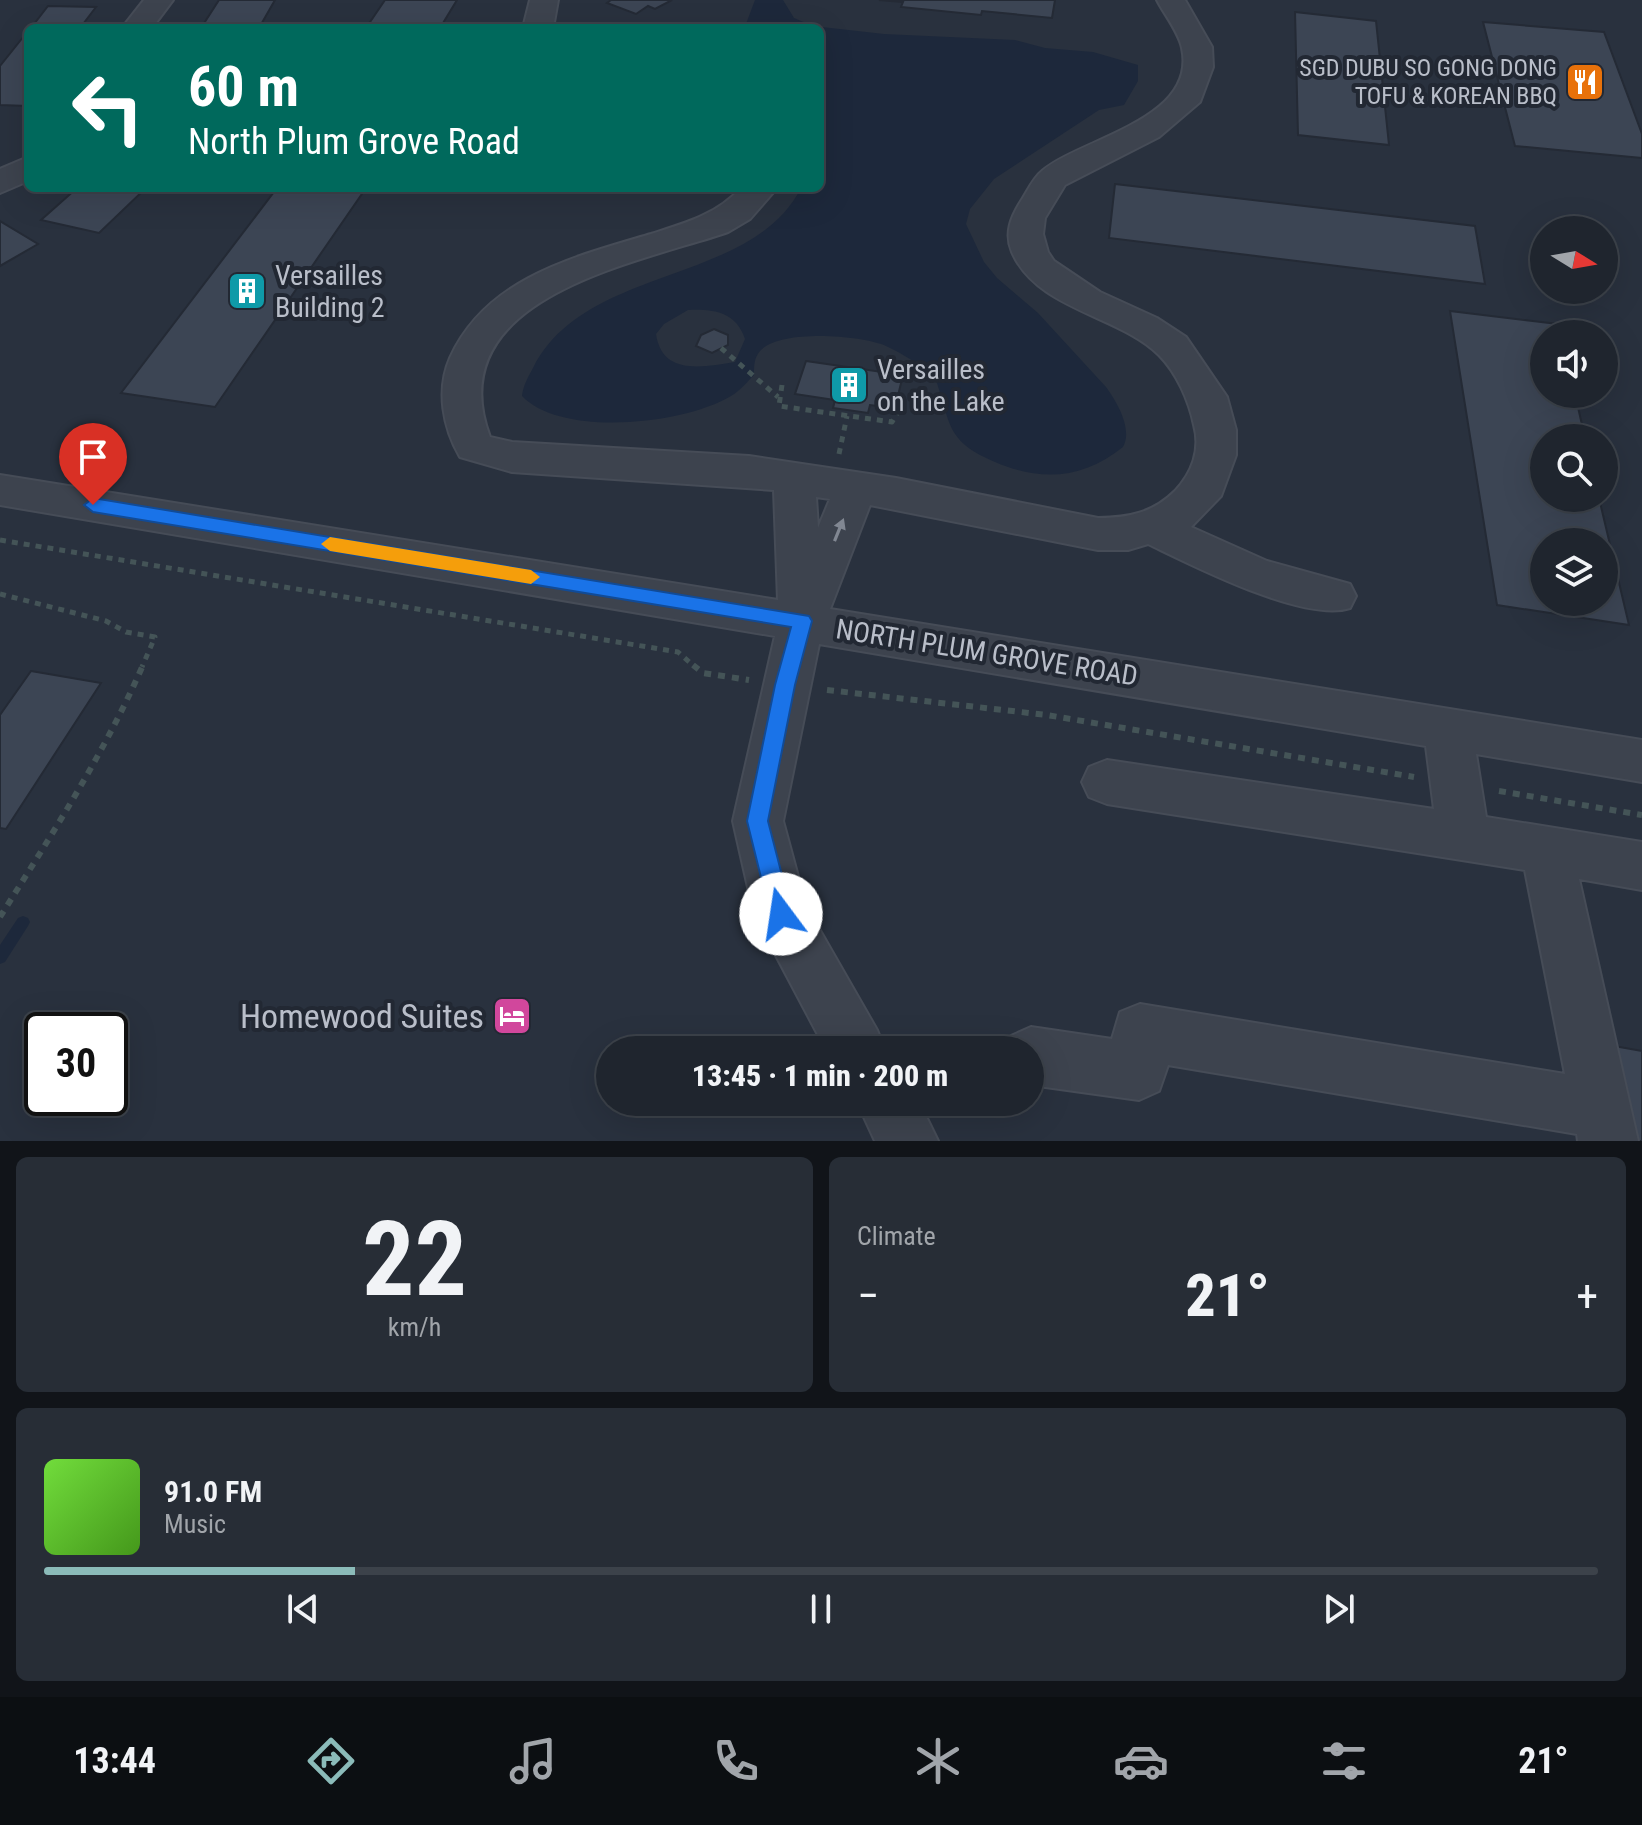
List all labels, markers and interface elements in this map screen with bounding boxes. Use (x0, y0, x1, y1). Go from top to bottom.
text: 60 m (188, 54, 299, 120)
place label: SGD DUBU SO GONG DONG TOFU & KOREAN BBQ (1299, 54, 1557, 110)
icon: left (56, 56, 160, 160)
restaurant icon: SGD DUBU SO GONG DONG TOFU & KOREAN BBQ (1564, 61, 1606, 103)
text: North Plum Grove Road (188, 121, 520, 163)
north arrow (1530, 216, 1618, 304)
map controls (1530, 216, 1618, 616)
place label: Versailles Building 2 (275, 259, 385, 324)
building icon: Versailles Building 2 (226, 270, 268, 312)
button: sound (1530, 320, 1618, 408)
place label: Versailles on the Lake (877, 353, 1005, 418)
building icon: Versailles on the Lake (828, 364, 870, 406)
pin (59, 423, 127, 505)
button: search (1530, 424, 1618, 512)
icon: arrive (71, 435, 115, 479)
one-way arrow (833, 518, 846, 542)
button: layers (1530, 528, 1618, 616)
street label: NORTH PLUM GROVE ROAD (834, 612, 1140, 693)
position arrow (739, 872, 823, 956)
hotel icon: Homewood Suites (491, 995, 533, 1037)
place label: Homewood Suites (240, 996, 484, 1036)
speed limit sign: 30 (24, 1012, 128, 1116)
text: 13:45 · 1 min · 200 m (692, 1058, 948, 1093)
text: 22 (362, 1199, 467, 1320)
text: Climate (857, 1221, 936, 1251)
text: 21° (1185, 1260, 1270, 1331)
text: − (857, 1270, 879, 1322)
text: + (1576, 1270, 1598, 1322)
text: km/h (388, 1312, 441, 1342)
text: 91.0 FM (164, 1474, 262, 1509)
text: Music (164, 1509, 226, 1539)
icon: previous (281, 1587, 325, 1631)
icon: pause (799, 1587, 843, 1631)
icon: next (1317, 1587, 1361, 1631)
icon: directions (303, 1733, 359, 1789)
icon: music (505, 1733, 561, 1789)
icon: phone (708, 1733, 764, 1789)
icon: climate (910, 1733, 966, 1789)
icon: car (1113, 1733, 1169, 1789)
icon: filters (1316, 1733, 1372, 1789)
text: 13:44 (73, 1740, 156, 1782)
text: 21° (1518, 1740, 1569, 1782)

